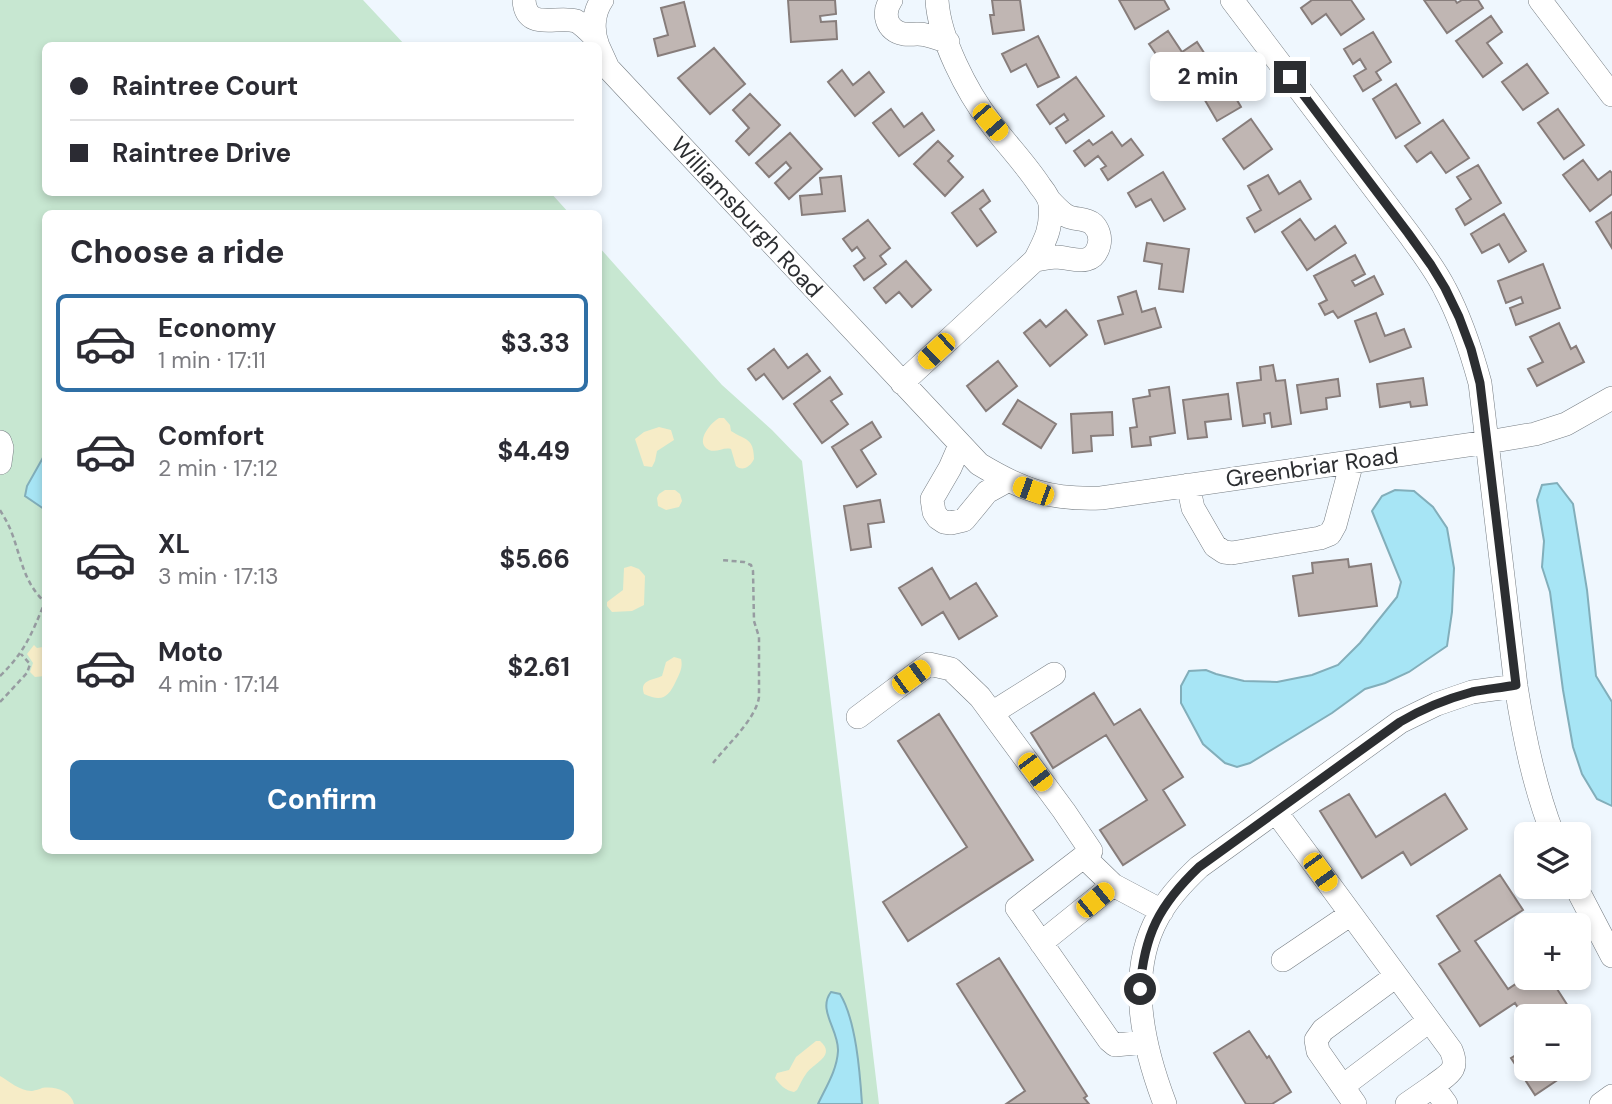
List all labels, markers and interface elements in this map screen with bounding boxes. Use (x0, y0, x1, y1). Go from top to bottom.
callout: 2 min (1150, 52, 1266, 102)
text: 2 min (1178, 61, 1238, 91)
route end (1274, 61, 1306, 93)
text: Raintree Court (112, 69, 298, 103)
car (969, 99, 1012, 145)
street label: Williamsburgh Road (665, 130, 829, 304)
text: Raintree Drive (112, 136, 291, 170)
text: Choose a ride (70, 231, 285, 273)
text: Economy (158, 311, 276, 345)
icon: car (74, 312, 137, 375)
text: $3.33 (501, 326, 570, 360)
car (914, 329, 959, 373)
text: 1 min · 17:11 (158, 345, 266, 375)
text: Comfort (158, 419, 264, 453)
icon: car (74, 420, 137, 483)
text: $4.49 (497, 434, 570, 468)
street label: Greenbriar Road (1224, 440, 1400, 494)
text: 2 min · 17:12 (158, 453, 278, 483)
car (1010, 474, 1057, 508)
text: XL (158, 527, 190, 561)
icon: car (74, 528, 137, 591)
text: $5.66 (499, 542, 570, 576)
text: 3 min · 17:13 (158, 561, 279, 591)
text: Moto (158, 635, 223, 669)
icon: car (74, 636, 137, 699)
text: $2.61 (508, 650, 570, 684)
car (888, 656, 935, 698)
text: 4 min · 17:14 (158, 669, 279, 699)
car (1014, 749, 1057, 795)
button: Confirm (70, 760, 574, 840)
map controls (1514, 822, 1591, 1081)
button: layers (1514, 822, 1591, 899)
car (1300, 849, 1341, 895)
car (1073, 879, 1118, 921)
button: + (1514, 913, 1591, 990)
route start (1124, 973, 1156, 1005)
button: − (1514, 1004, 1591, 1081)

